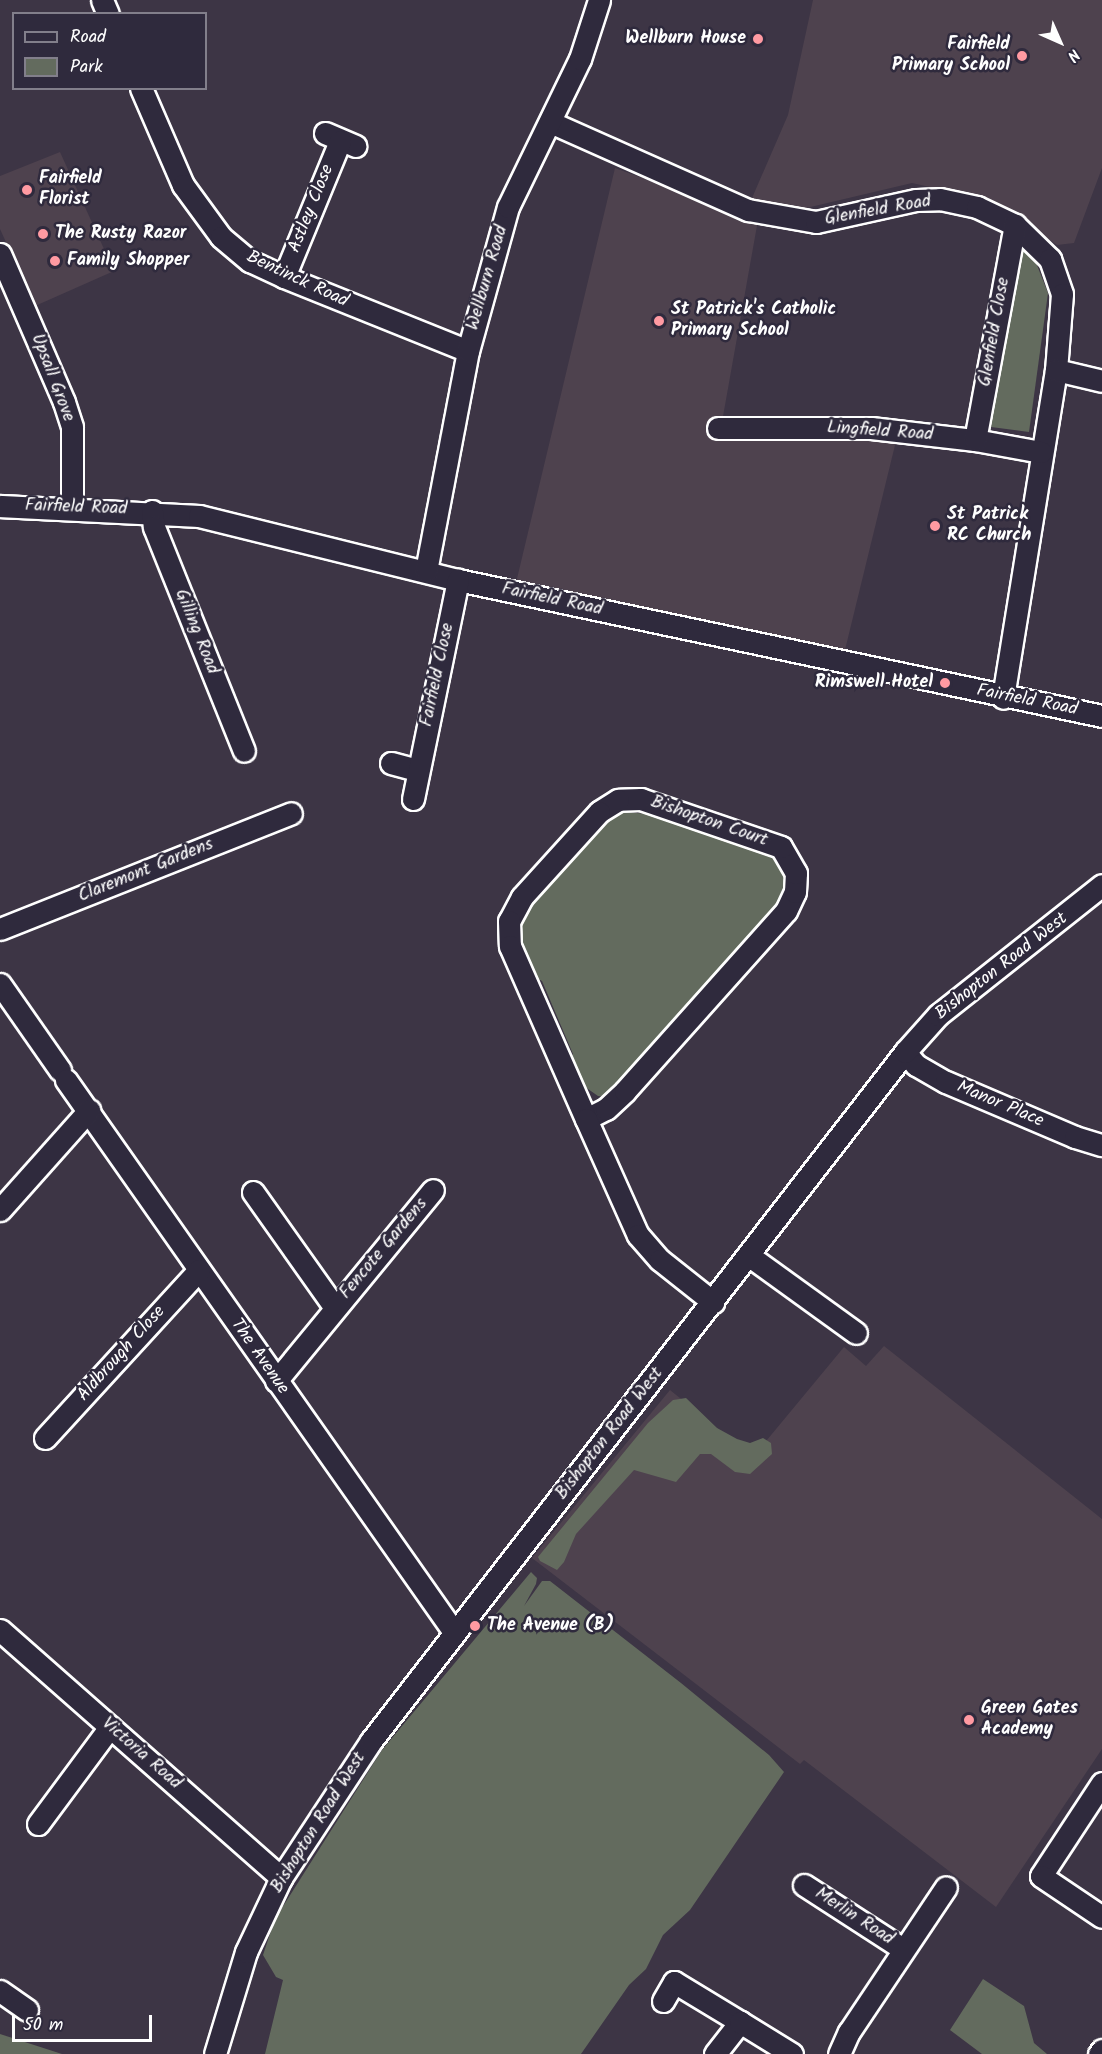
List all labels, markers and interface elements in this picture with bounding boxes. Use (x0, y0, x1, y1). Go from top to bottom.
legend (12, 12, 207, 90)
north arrow (1030, 12, 1090, 72)
text: Road (70, 23, 106, 52)
place label: Wellburn House (625, 28, 746, 50)
marker: Wellburn House (751, 32, 765, 46)
place label: Fairfield Primary School (892, 35, 1010, 78)
text: N (1061, 43, 1086, 67)
marker: Fairfield Primary School (1015, 49, 1029, 63)
text: Park (70, 53, 103, 82)
street label: Astley Close (285, 162, 339, 256)
place label: Fairfield Florist (39, 169, 102, 212)
marker: Fairfield Florist (20, 183, 34, 197)
street label: Glenfield Road (823, 191, 933, 231)
place label: The Rusty Razor (55, 223, 186, 245)
street label: Wellburn Road (463, 223, 513, 333)
marker: The Rusty Razor (36, 227, 50, 241)
street label: Bentinck Road (243, 247, 351, 313)
place label: Family Shopper (67, 250, 189, 272)
marker: Family Shopper (48, 254, 62, 268)
street label: Glenfield Close (975, 276, 1015, 388)
place label: St Patrick's Catholic Primary School (671, 300, 836, 342)
marker: St Patrick's Catholic Primary School (652, 314, 666, 328)
street label: Upsall Grove (25, 331, 79, 425)
street label: Lingfield Road (826, 418, 934, 446)
street label: Fairfield Road (24, 495, 128, 521)
place label: St Patrick RC Church (947, 505, 1031, 548)
marker: St Patrick RC Church (928, 519, 942, 533)
street label: Fairfield Road (500, 579, 604, 621)
street label: Gilling Road (169, 586, 223, 678)
street label: Fairfield Close (416, 621, 460, 729)
place label: Rimswell Hotel (815, 672, 933, 694)
marker: Rimswell Hotel (938, 676, 952, 690)
street label: Fairfield Road (975, 681, 1079, 721)
street label: Bishopton Court (648, 792, 770, 852)
street label: Claremont Gardens (75, 834, 217, 908)
street label: Bishopton Road West (932, 909, 1072, 1025)
street label: Manor Place (953, 1077, 1047, 1133)
street label: Fencote Gardens (335, 1194, 433, 1304)
street label: Aldbrough Close (73, 1302, 171, 1406)
street label: The Avenue (225, 1315, 293, 1399)
street label: Bishopton Road West (552, 1364, 668, 1504)
place label: The Avenue (B) (487, 1615, 614, 1637)
marker: The Avenue (B) (468, 1619, 482, 1633)
place label: Green Gates Academy (981, 1699, 1078, 1742)
street label: Victoria Road (97, 1713, 185, 1795)
marker: Green Gates Academy (962, 1713, 976, 1727)
street label: Bishopton Road West (267, 1749, 371, 1897)
street label: Merlin Road (810, 1883, 898, 1951)
scale bar (15, 2003, 154, 2041)
text: 50 m (23, 2011, 63, 2040)

